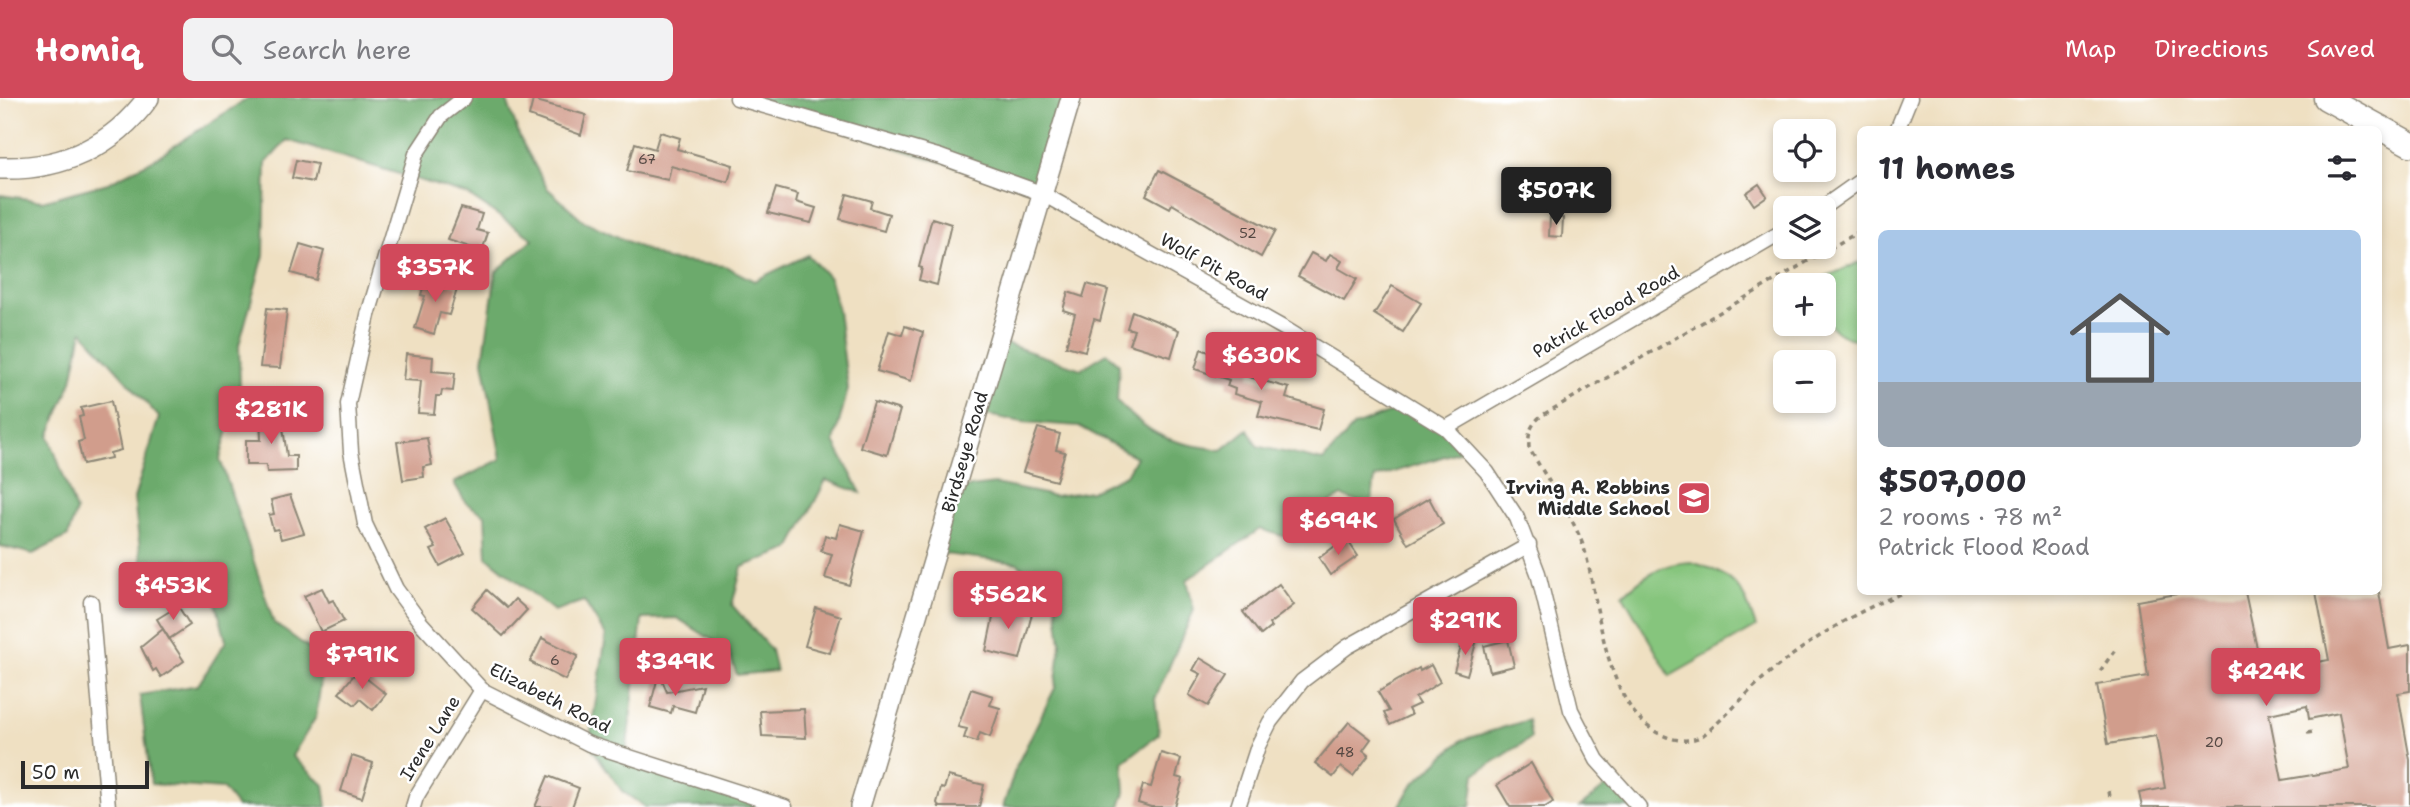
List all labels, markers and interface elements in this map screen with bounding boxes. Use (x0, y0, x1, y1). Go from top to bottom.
search box (183, 18, 673, 81)
text: Homiq (35, 27, 141, 72)
icon: search (207, 30, 245, 68)
text: Search here (263, 32, 411, 67)
text: Map (2065, 33, 2116, 65)
text: Directions (2154, 33, 2269, 65)
text: Saved (2307, 33, 2375, 65)
map controls (1773, 119, 1836, 413)
button: locate (1773, 119, 1836, 182)
text: 11 homes (1878, 148, 2015, 189)
icon: filters (2323, 149, 2361, 187)
house number: 67 (638, 150, 656, 168)
pin: $507K (1507, 167, 1605, 227)
text: $507K (1517, 175, 1595, 205)
button: layers (1773, 196, 1836, 259)
house number: 52 (1239, 224, 1257, 242)
street label: Wolf Pit Road (1156, 227, 1272, 307)
pin: $357K (386, 244, 484, 304)
text: $357K (396, 252, 474, 282)
street label: Patrick Flood Road (1528, 260, 1684, 364)
button: + (1773, 273, 1836, 336)
icon: home (2057, 275, 2183, 401)
pin: $630K (1212, 332, 1310, 392)
text: $630K (1221, 340, 1301, 370)
button: − (1773, 350, 1836, 413)
pin: $281K (222, 386, 320, 446)
street label: Birdseye Road (936, 389, 994, 515)
text: $281K (235, 394, 307, 424)
text: $507,000 (1878, 461, 2027, 502)
place label: Irving A. Robbins Middle School (1506, 476, 1670, 521)
school or university icon: Irving A. Robbins Middle School (1675, 479, 1713, 517)
pin: $694K (1289, 498, 1387, 557)
text: 2 rooms · 78 m² (1878, 502, 2062, 532)
text: $694K (1299, 505, 1377, 535)
text: Patrick Flood Road (1878, 532, 2090, 562)
pin: $453K (124, 562, 222, 622)
text: $453K (135, 570, 211, 600)
pin: $562K (959, 572, 1057, 631)
text: $562K (969, 579, 1047, 609)
pin: $291K (1416, 598, 1514, 657)
text: $291K (1429, 605, 1501, 635)
pin: $791K (313, 632, 411, 691)
pin: $349K (626, 638, 724, 698)
text: $791K (326, 639, 398, 669)
text: $349K (636, 646, 714, 676)
pin: $424K (2217, 648, 2315, 708)
house number: 6 (550, 651, 560, 669)
text: $424K (2227, 656, 2305, 686)
street label: Elizabeth Road (485, 657, 615, 739)
street label: Irene Lane (394, 691, 466, 785)
house number: 20 (2204, 733, 2224, 751)
house number: 48 (1335, 743, 1355, 761)
scale bar (21, 758, 149, 790)
text: 50 m (32, 760, 80, 785)

